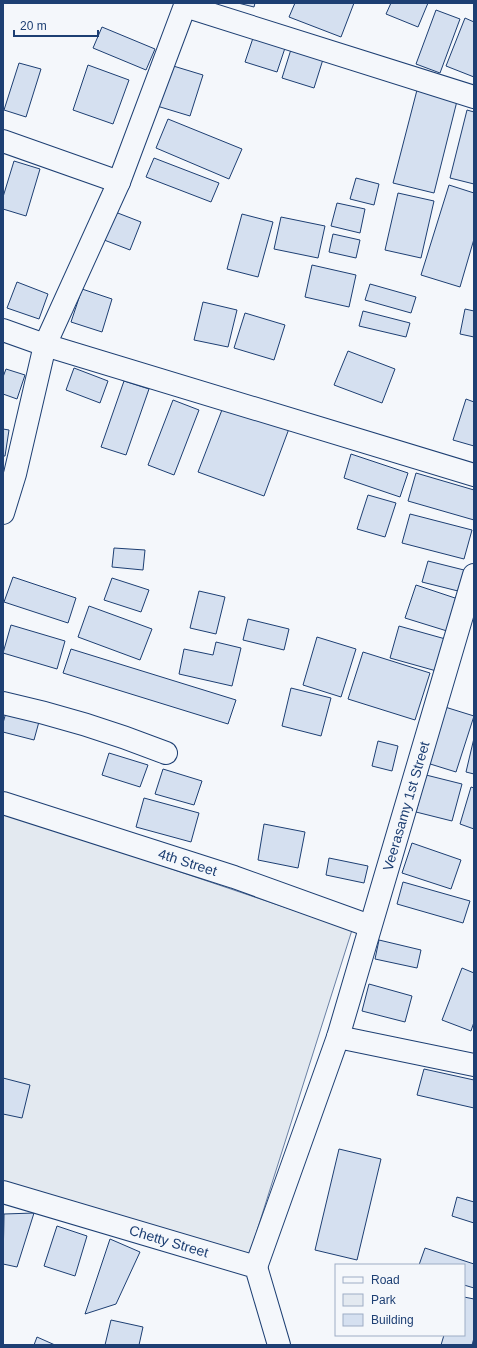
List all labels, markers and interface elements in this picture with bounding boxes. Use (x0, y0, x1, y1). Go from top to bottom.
scale bar (14, 12, 98, 38)
text: 20 m (20, 19, 47, 33)
street label: Veerasamy 1st Street (379, 739, 433, 872)
street label: 4th Street (156, 845, 219, 879)
street label: Chetty Street (127, 1222, 210, 1260)
legend (335, 1264, 465, 1336)
text: Road (371, 1273, 400, 1287)
text: Park (371, 1293, 397, 1307)
text: Building (371, 1313, 414, 1327)

